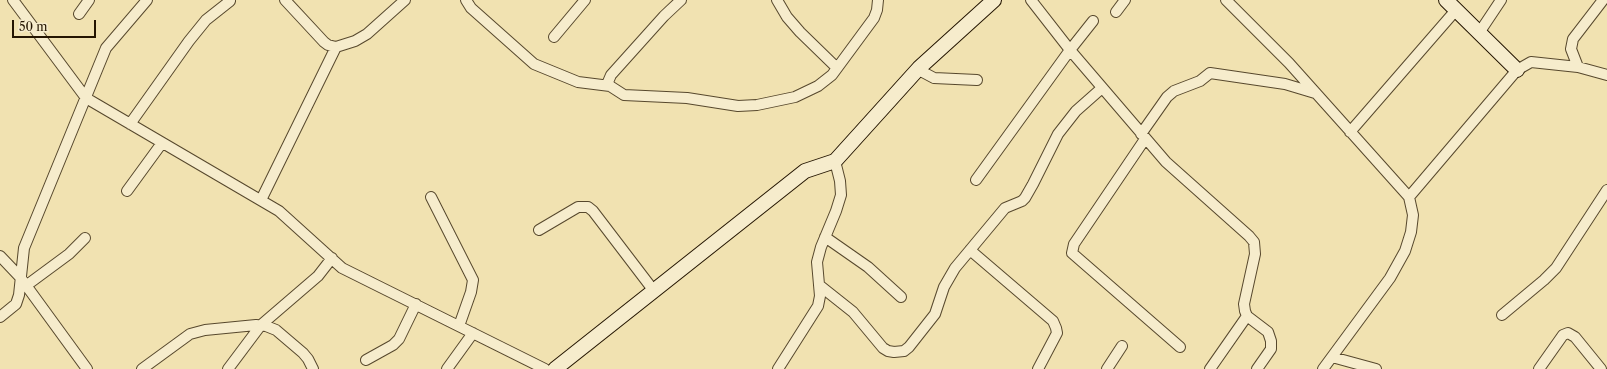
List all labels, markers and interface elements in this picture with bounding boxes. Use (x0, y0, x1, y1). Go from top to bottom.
scale bar (14, 12, 98, 38)
text: 50 m (19, 19, 48, 34)

